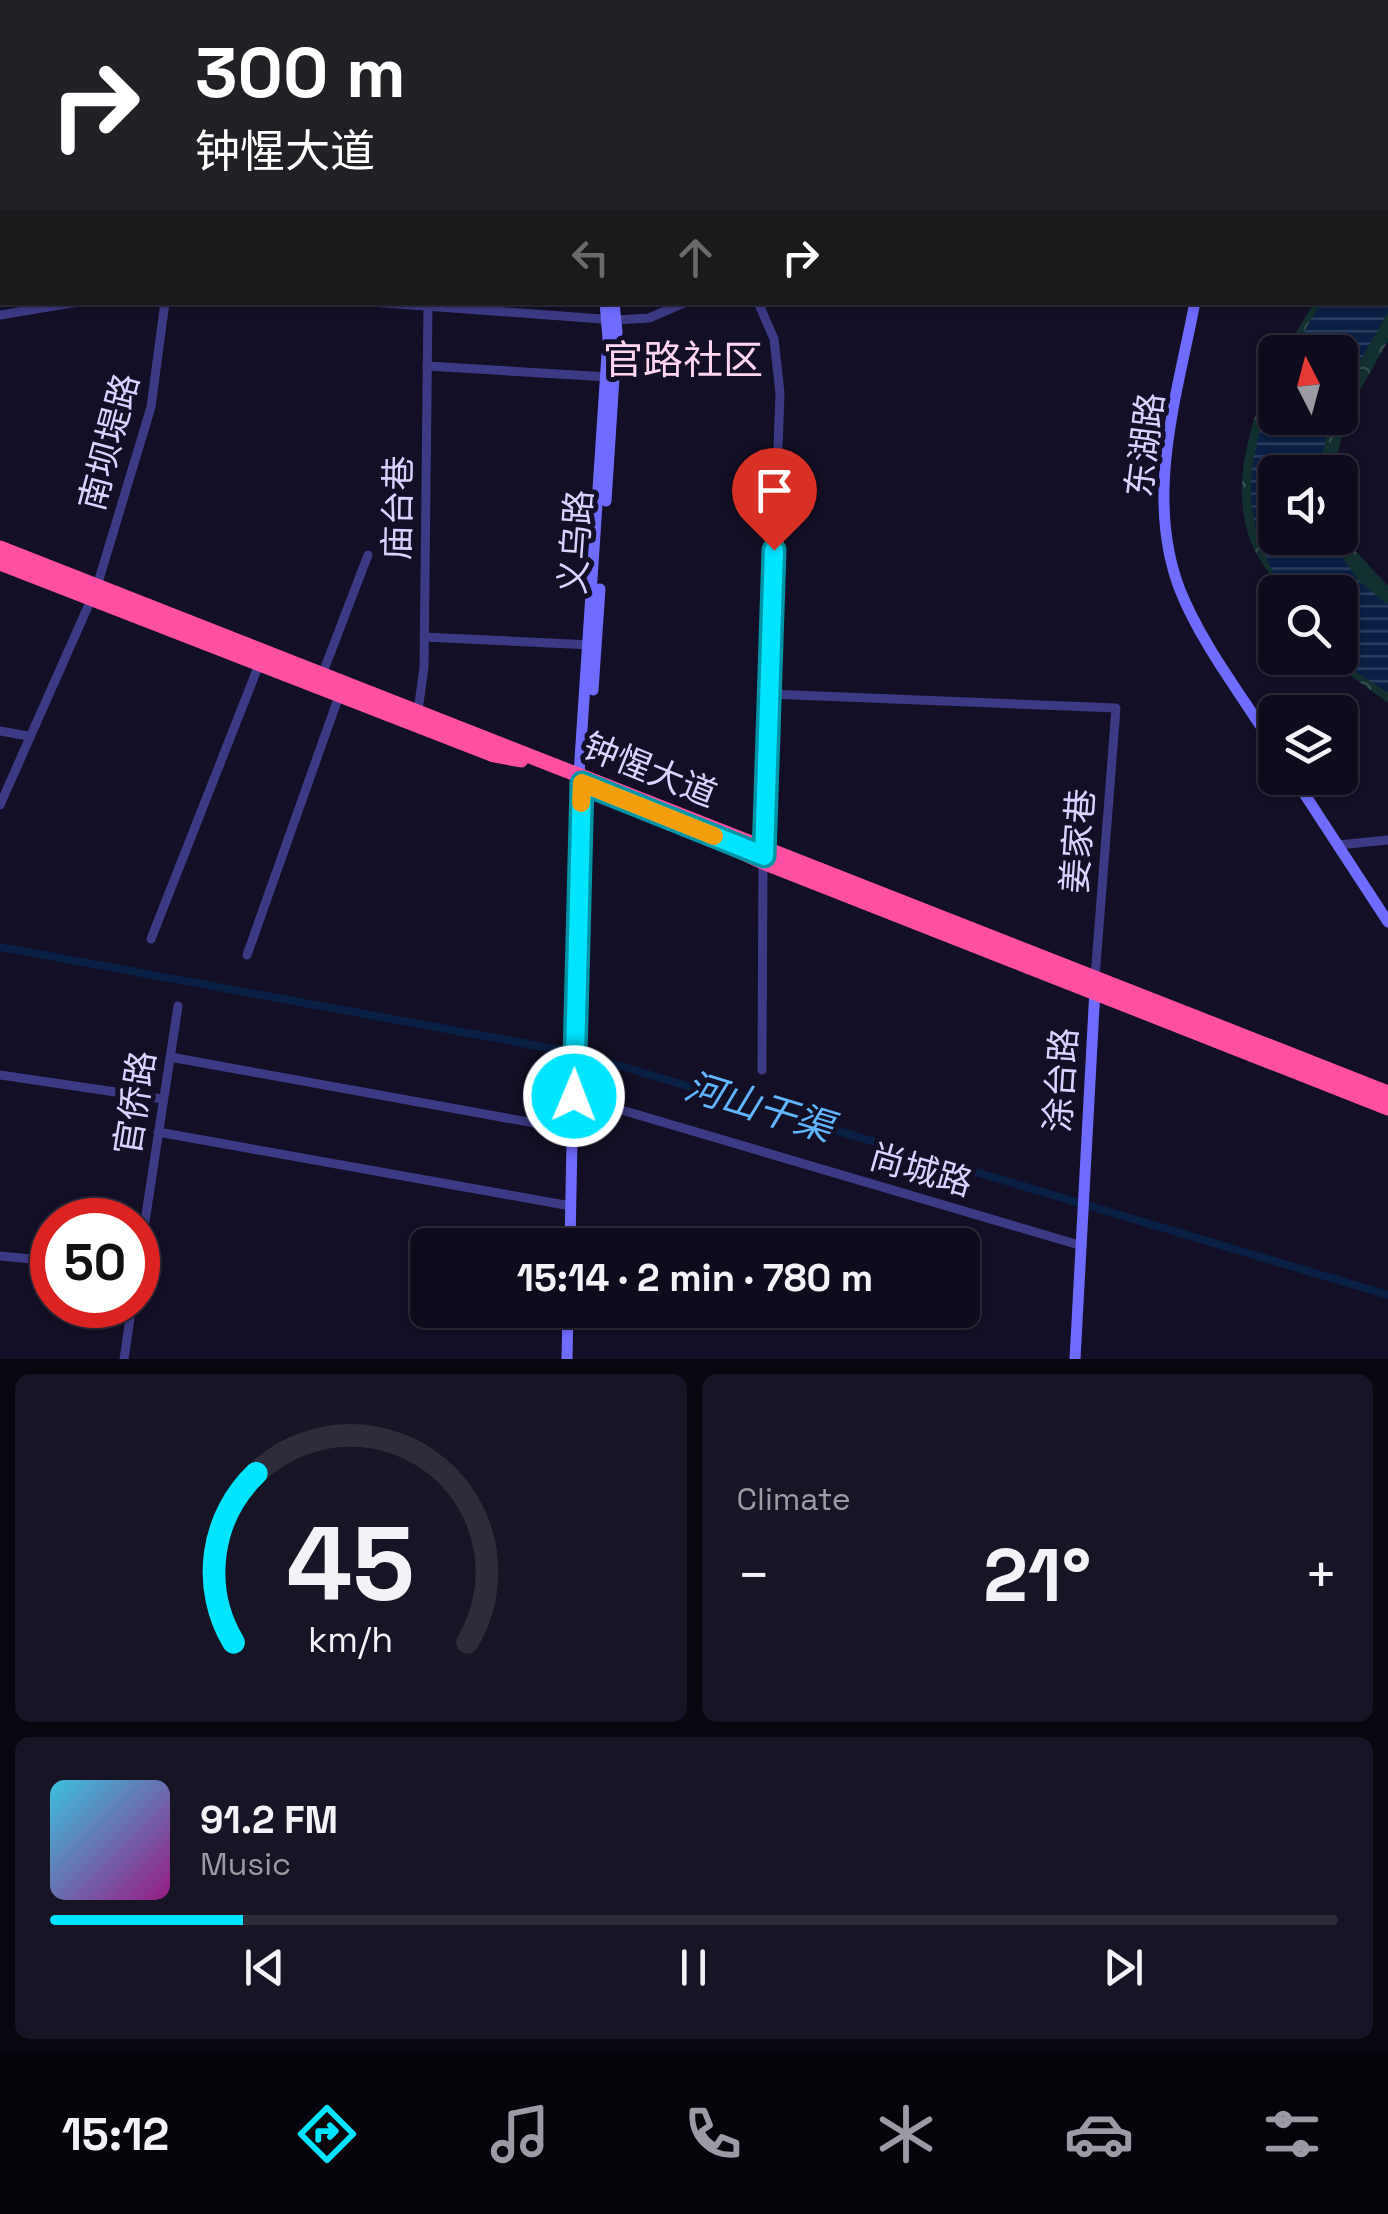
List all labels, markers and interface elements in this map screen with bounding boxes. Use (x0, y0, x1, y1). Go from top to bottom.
text: 300 m (195, 28, 406, 117)
icon: right (30, 40, 160, 170)
text: 钟惺大道 (195, 123, 375, 180)
icon: left (563, 230, 618, 285)
icon: ahead (668, 230, 723, 285)
icon: right (773, 230, 828, 285)
district label: 官路社区 (603, 335, 763, 386)
north arrow (1258, 335, 1358, 435)
map controls (1258, 335, 1358, 795)
street label: 南坝堤路 (70, 369, 148, 515)
street label: 东湖路 (1117, 390, 1173, 500)
pin (732, 448, 817, 551)
street label: 庙台巷 (375, 455, 421, 561)
button: sound (1258, 455, 1358, 555)
icon: arrive (747, 463, 802, 518)
street label: 义乌路 (550, 488, 602, 596)
button: search (1258, 575, 1358, 675)
button: layers (1258, 695, 1358, 795)
street label: 钟惺大道 (577, 723, 723, 817)
street label: 姜家巷 (1052, 787, 1104, 895)
street label: 涂台路 (1035, 1026, 1087, 1134)
position arrow (522, 1044, 626, 1148)
street label: 官侨路 (105, 1048, 165, 1158)
water label: 河山干渠 (679, 1062, 843, 1154)
street label: 尚城路 (864, 1134, 978, 1206)
speed limit sign: 50 (30, 1198, 160, 1328)
text: 15:14 · 2 min · 780 m (517, 1254, 873, 1302)
text: Climate (737, 1479, 851, 1519)
text: 45 (286, 1498, 415, 1630)
text: 21° (983, 1527, 1091, 1623)
text: − (737, 1540, 771, 1610)
text: + (1304, 1540, 1338, 1610)
text: km/h (308, 1617, 393, 1662)
text: 91.2 FM (200, 1796, 338, 1844)
text: Music (200, 1844, 291, 1884)
icon: previous (237, 1940, 292, 1995)
icon: pause (666, 1940, 721, 1995)
icon: next (1096, 1940, 1151, 1995)
icon: directions (292, 2099, 362, 2169)
icon: music (485, 2099, 555, 2169)
icon: phone (678, 2099, 748, 2169)
icon: climate (871, 2099, 941, 2169)
icon: car (1064, 2099, 1134, 2169)
icon: filters (1257, 2099, 1327, 2169)
text: 15:12 (61, 2106, 169, 2163)

